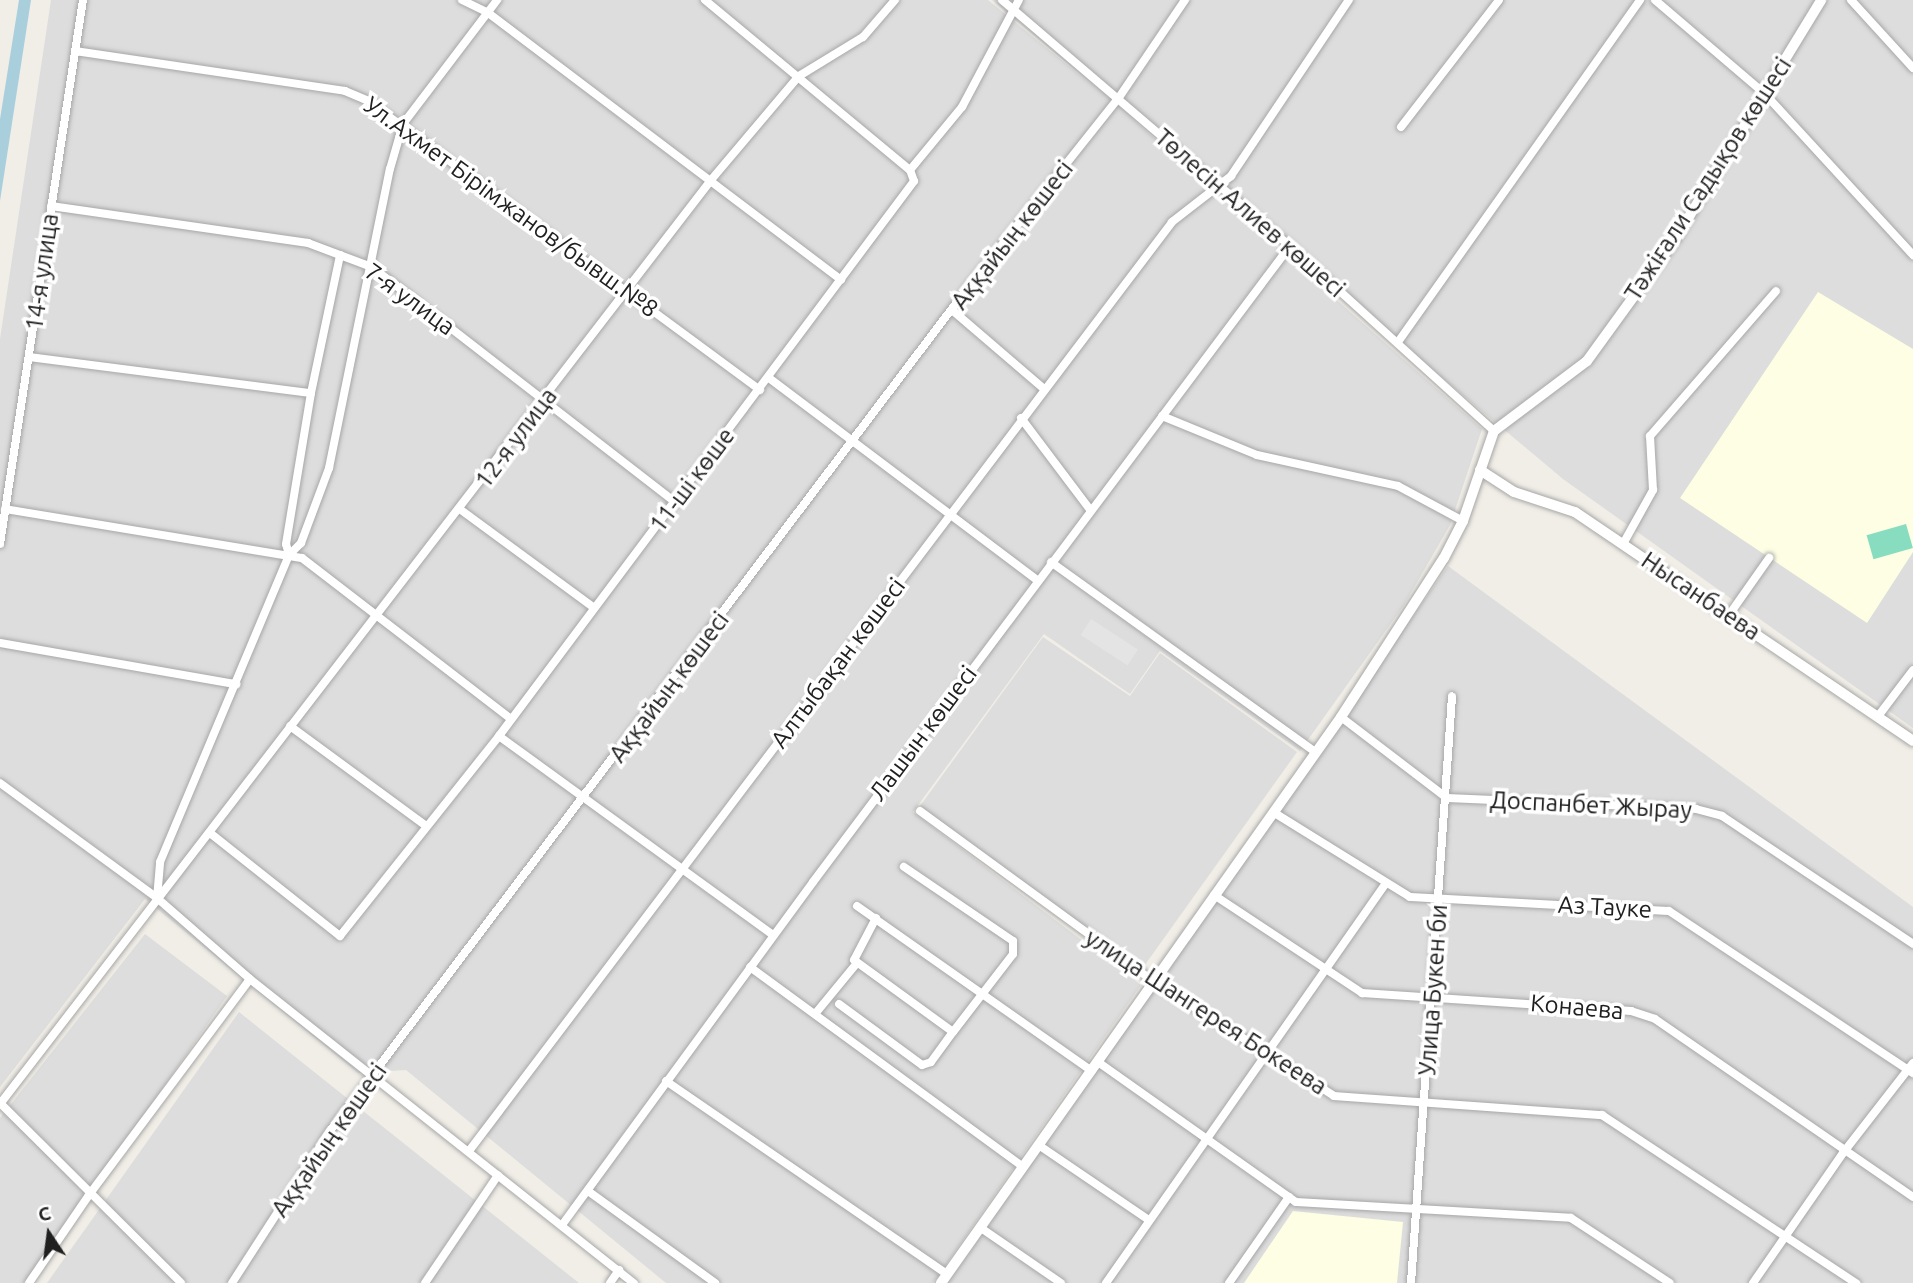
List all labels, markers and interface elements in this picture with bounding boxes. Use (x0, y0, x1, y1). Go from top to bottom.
street label: Тәжіғали Садықов көшесі (1619, 52, 1797, 306)
street label: Ул.Ахмет Бірімжанов/бывш.№8 (358, 91, 664, 323)
street label: Төлесін Алиев көшесі (1149, 123, 1351, 303)
street label: Аққайың көшесі (945, 155, 1079, 315)
street label: 14-я улица (20, 212, 64, 332)
street label: 7-я улица (359, 257, 461, 341)
street label: 12-я улица (469, 382, 563, 494)
street label: 11-ші көше (643, 422, 741, 538)
street label: Нысанбаева (1636, 546, 1766, 646)
street label: Алтыбақан көшесі (765, 572, 911, 754)
street label: Аққайың көшесі (603, 606, 735, 768)
street label: Лашын көшесі (863, 660, 983, 806)
street label: Доспанбет Жырау (1489, 785, 1693, 825)
street label: Аз Тауке (1557, 890, 1653, 924)
street label: Улица Букен би (1413, 903, 1453, 1077)
street label: улица Шангерея Бокеева (1080, 923, 1332, 1101)
street label: Конаева (1529, 989, 1625, 1025)
street label: Аққайың көшесі (265, 1058, 393, 1222)
north arrow (14, 1199, 84, 1269)
text: С (36, 1201, 53, 1226)

